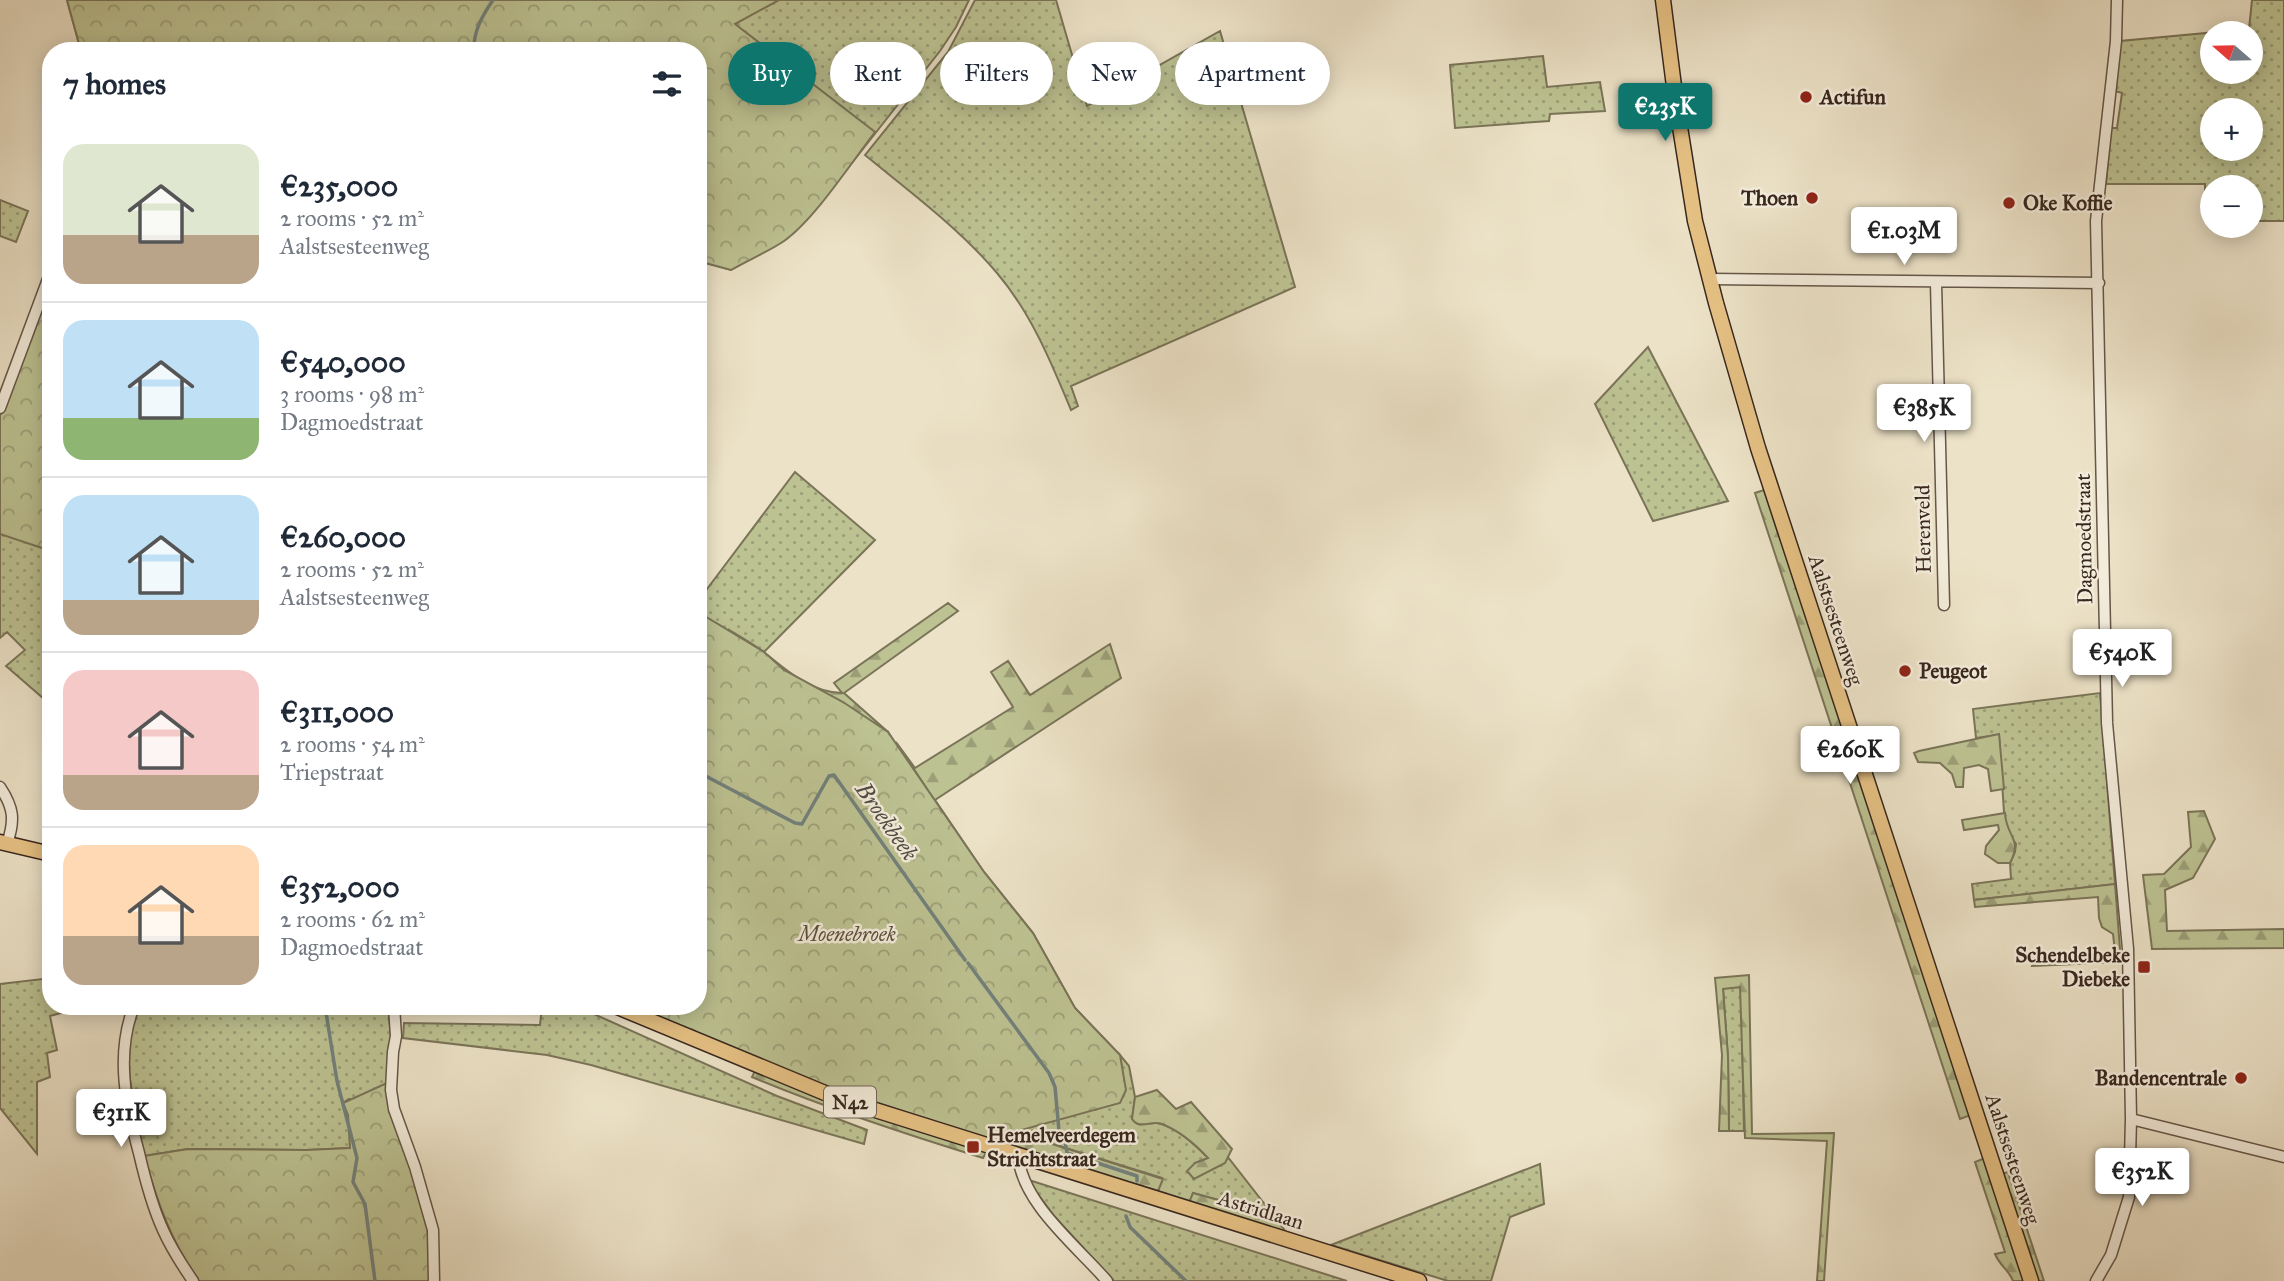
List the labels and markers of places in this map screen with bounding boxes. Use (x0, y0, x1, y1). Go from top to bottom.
pin: €235K (1616, 83, 1714, 143)
place label: Actifun (1818, 84, 1886, 110)
marker: Actifun (1798, 89, 1814, 105)
place label: Thoen (1740, 185, 1799, 211)
marker: Thoen (1804, 190, 1820, 206)
place label: Oke Koffie (2023, 190, 2113, 216)
marker: Oke Koffie (2001, 195, 2017, 211)
pin: €1.03M (1847, 208, 1961, 267)
pin: €385K (1875, 384, 1973, 444)
pin: €540K (2073, 630, 2171, 689)
place label: Peugeot (1919, 658, 1988, 684)
marker: Peugeot (1897, 663, 1913, 679)
pin: €260K (1801, 726, 1899, 786)
place label: Schendelbeke Diebeke (2015, 942, 2130, 992)
marker: Schendelbeke Diebeke (2136, 959, 2152, 975)
place label: Bandencentrale (2095, 1065, 2227, 1091)
marker: Bandencentrale (2233, 1070, 2249, 1086)
pin: €311K (72, 1090, 170, 1149)
place label: Hemelveerdegem Strichtstraat (987, 1122, 1136, 1172)
marker: Hemelveerdegem Strichtstraat (965, 1139, 981, 1155)
pin: €352K (2093, 1148, 2191, 1208)

